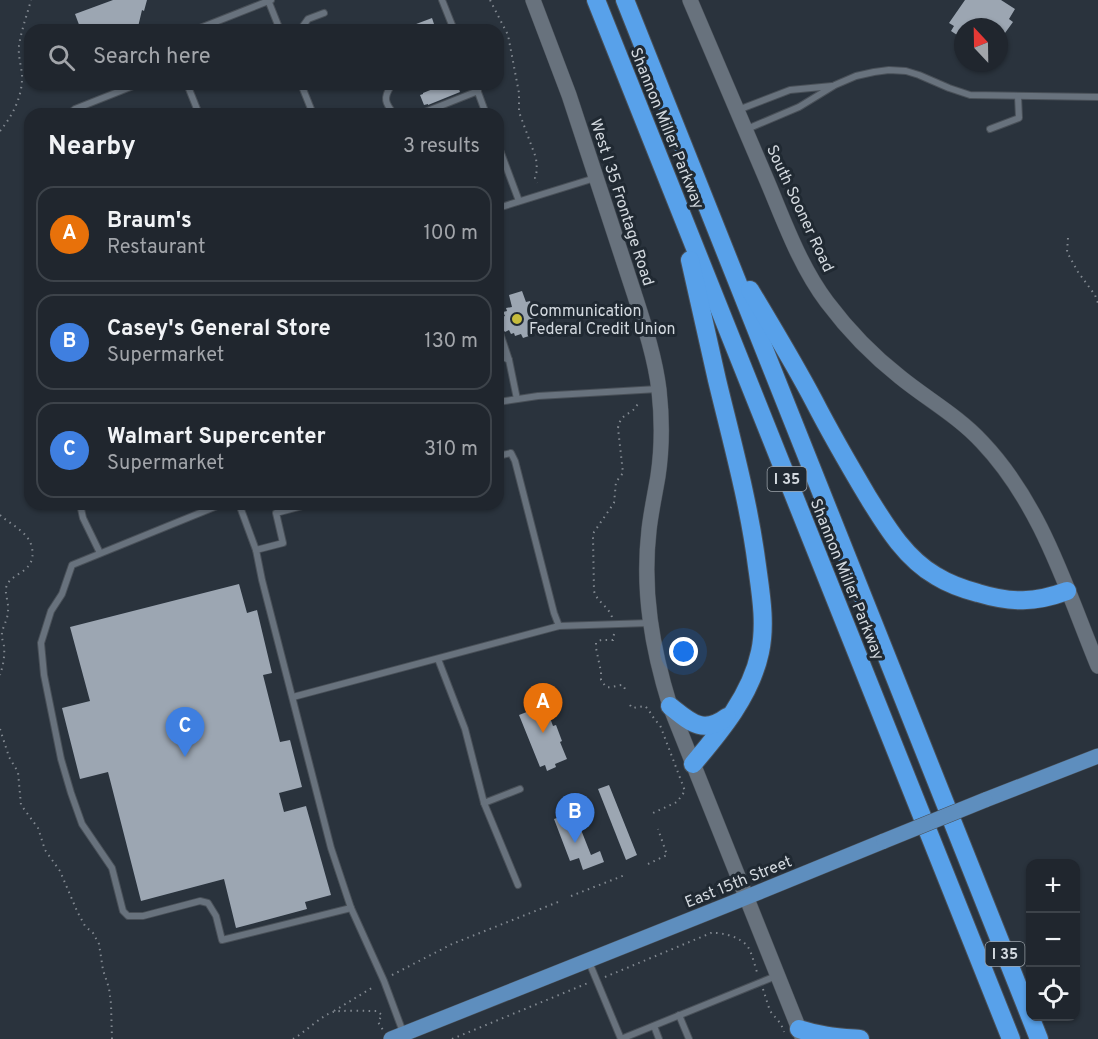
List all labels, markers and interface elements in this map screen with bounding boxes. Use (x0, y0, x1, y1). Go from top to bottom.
north arrow (954, 18, 1008, 72)
search box (24, 24, 504, 90)
icon: search (45, 41, 78, 74)
text: Search here (93, 44, 211, 71)
street label: Shannon Miller Parkway (625, 45, 708, 212)
street label: West I 35 Frontage Road (585, 117, 658, 289)
text: Nearby (48, 131, 136, 164)
text: 3 results (403, 134, 480, 160)
street label: South Sooner Road (761, 142, 837, 276)
text: Braum's (107, 208, 192, 235)
text: A (62, 221, 77, 247)
text: 100 m (423, 221, 478, 247)
text: Restaurant (107, 235, 206, 261)
place label: Communication Federal Credit Union (529, 302, 676, 340)
marker: Communication Federal Credit Union (510, 312, 524, 326)
text: Casey's General Store (107, 316, 331, 343)
text: B (63, 329, 76, 355)
text: 130 m (424, 329, 478, 355)
text: Supermarket (107, 343, 224, 369)
text: Walmart Supercenter (107, 424, 326, 451)
text: C (63, 437, 76, 463)
text: 310 m (424, 437, 478, 463)
text: Supermarket (107, 451, 224, 477)
road number: I 35 (768, 467, 806, 491)
street label: Shannon Miller Parkway (805, 496, 888, 663)
your location (669, 637, 698, 666)
pin: A (524, 684, 562, 733)
pin: C (166, 708, 204, 757)
pin: B (556, 794, 594, 843)
street label: East 15th Street (682, 852, 795, 913)
map controls (1026, 859, 1080, 1021)
button: + (1026, 859, 1080, 913)
button: − (1026, 913, 1080, 967)
road number: I 35 (986, 942, 1024, 966)
button: locate (1026, 967, 1080, 1021)

